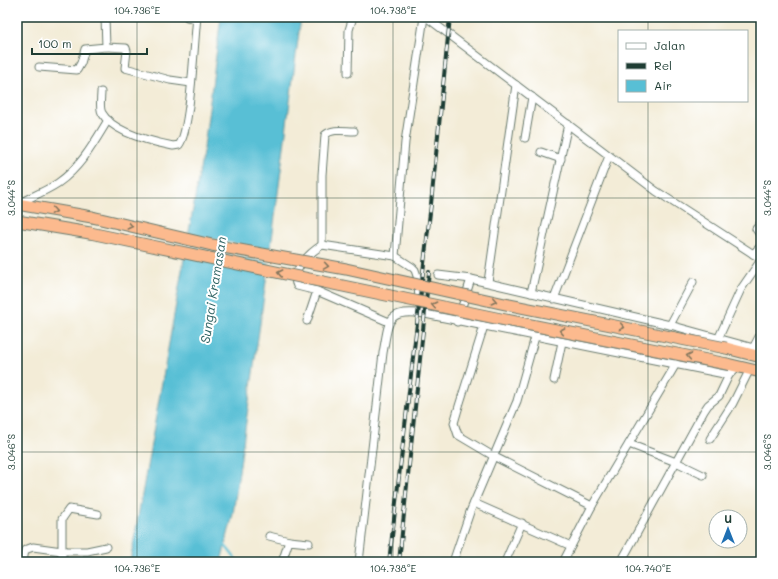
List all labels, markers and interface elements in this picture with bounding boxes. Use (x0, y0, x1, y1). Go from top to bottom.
text: 104.736°E (114, 3, 161, 17)
text: 104.738°E (370, 3, 417, 17)
scale bar (32, 30, 147, 56)
legend (618, 30, 748, 102)
text: 100 m (38, 35, 72, 51)
text: Jalan (654, 37, 685, 53)
text: Rel (654, 57, 672, 73)
text: Air (654, 77, 672, 93)
text: 3.044°S (4, 180, 18, 216)
text: 3.044°S (760, 180, 774, 216)
one-way arrow (51, 206, 58, 215)
one-way arrow (127, 222, 133, 230)
water label: Sungai Kramasan (196, 235, 229, 345)
one-way arrow (323, 261, 329, 270)
one-way arrow (276, 269, 283, 277)
one-way arrow (491, 297, 497, 305)
one-way arrow (431, 301, 437, 310)
one-way arrow (619, 322, 625, 331)
one-way arrow (558, 328, 565, 336)
one-way arrow (686, 353, 692, 361)
text: 3.046°S (4, 433, 18, 470)
text: 3.046°S (760, 433, 774, 470)
north arrow (708, 509, 748, 549)
text: U (724, 511, 732, 526)
text: 104.736°E (114, 561, 161, 575)
text: 104.738°E (370, 561, 417, 575)
text: 104.740°E (625, 561, 672, 575)

